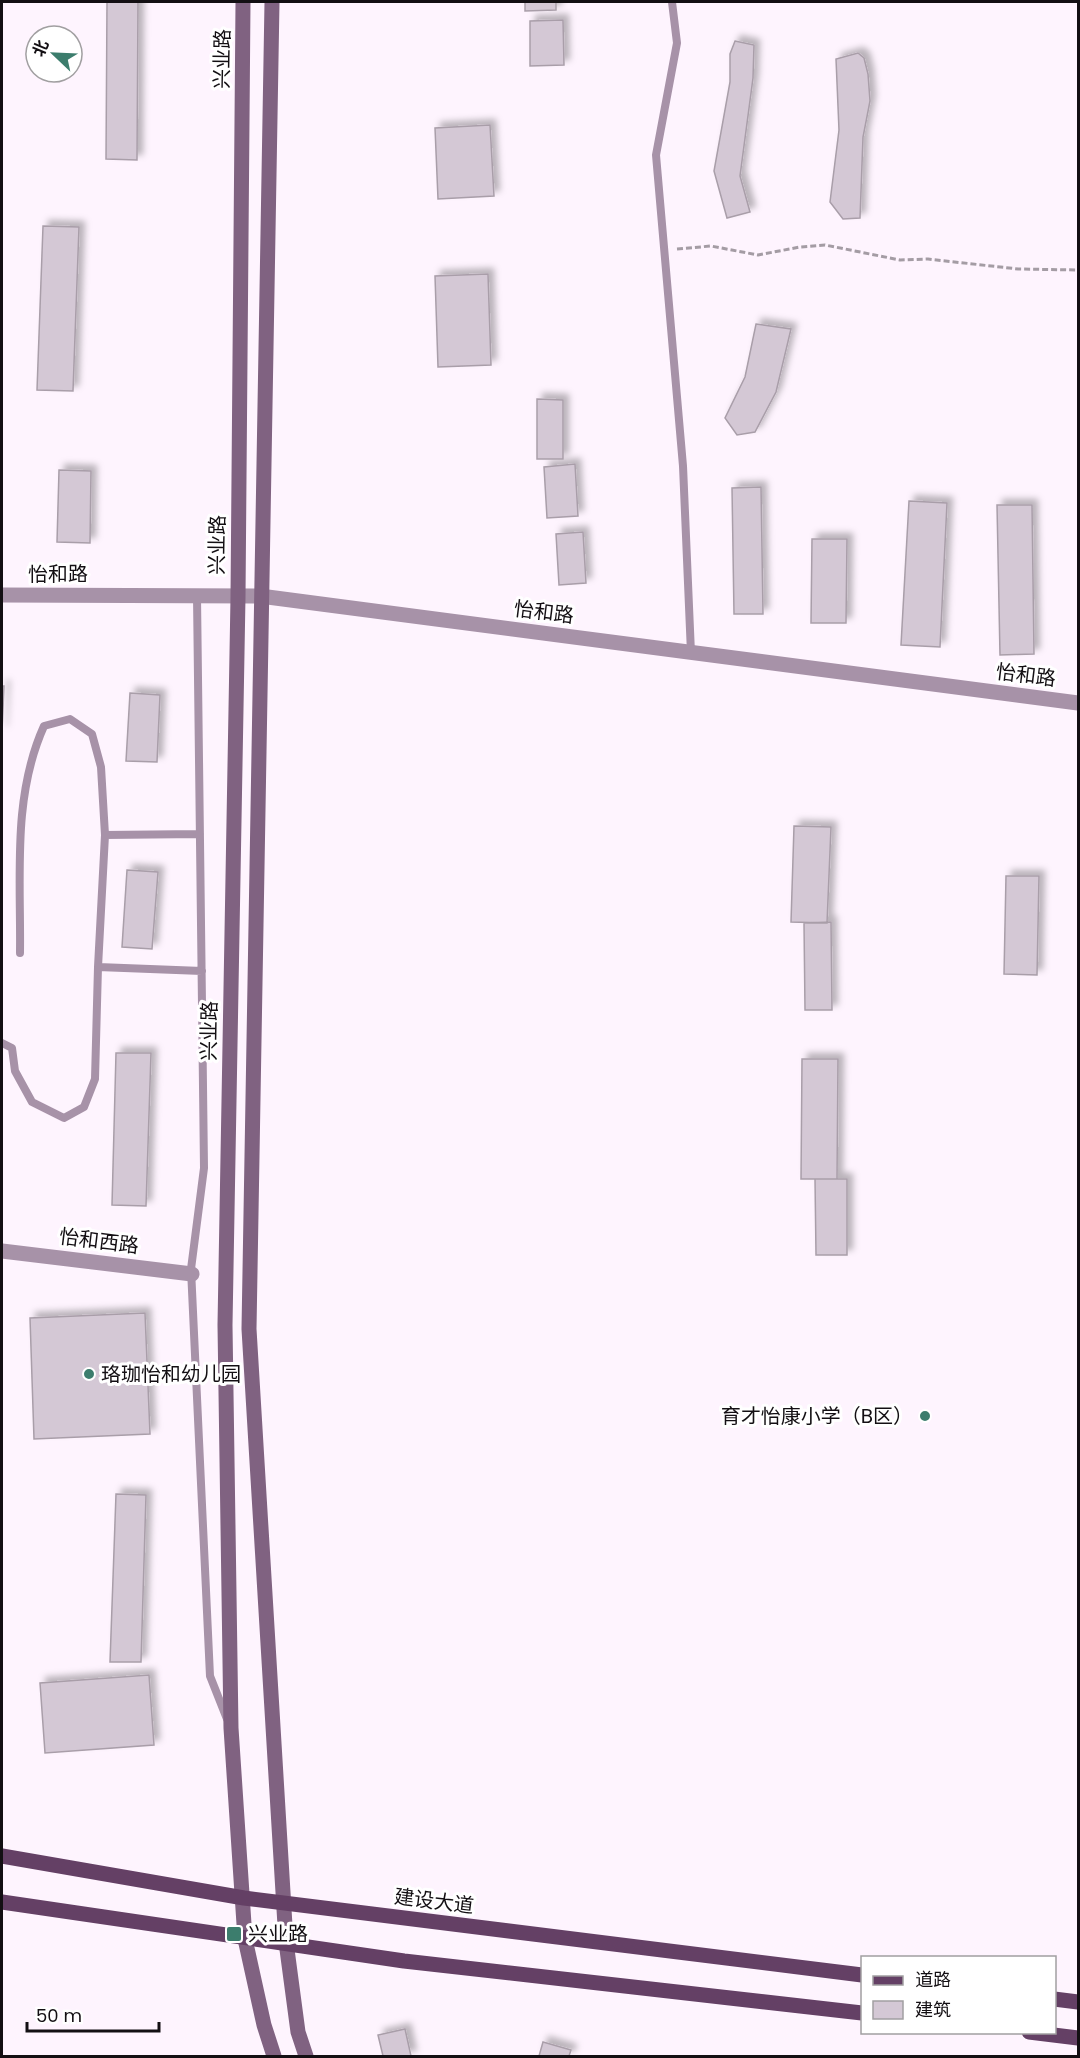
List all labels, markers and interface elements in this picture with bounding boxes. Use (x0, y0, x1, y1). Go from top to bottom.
north arrow (24, 24, 84, 84)
street label: 兴业路 (207, 29, 237, 89)
text: 北 (27, 36, 54, 60)
street label: 兴业路 (202, 515, 232, 575)
street label: 怡和路 (28, 560, 88, 588)
street label: 怡和路 (513, 594, 575, 630)
street label: 怡和路 (995, 657, 1057, 693)
street label: 兴业路 (194, 1001, 224, 1061)
street label: 怡和西路 (58, 1222, 140, 1260)
place label: 珞珈怡和幼儿园 (101, 1360, 241, 1388)
marker: 珞珈怡和幼儿园 (82, 1367, 96, 1381)
place label: 育才怡康小学（B区） (721, 1402, 913, 1430)
marker: 育才怡康小学（B区） (918, 1409, 932, 1423)
street label: 建设大道 (393, 1882, 475, 1920)
place label: 兴业路 (248, 1920, 308, 1948)
marker: 兴业路 (225, 1925, 243, 1943)
legend (861, 1956, 1056, 2034)
text: 道路 (915, 1967, 951, 1992)
scale bar (27, 1995, 159, 2033)
text: 建筑 (915, 1997, 951, 2022)
text: 50 m (36, 2003, 82, 2028)

